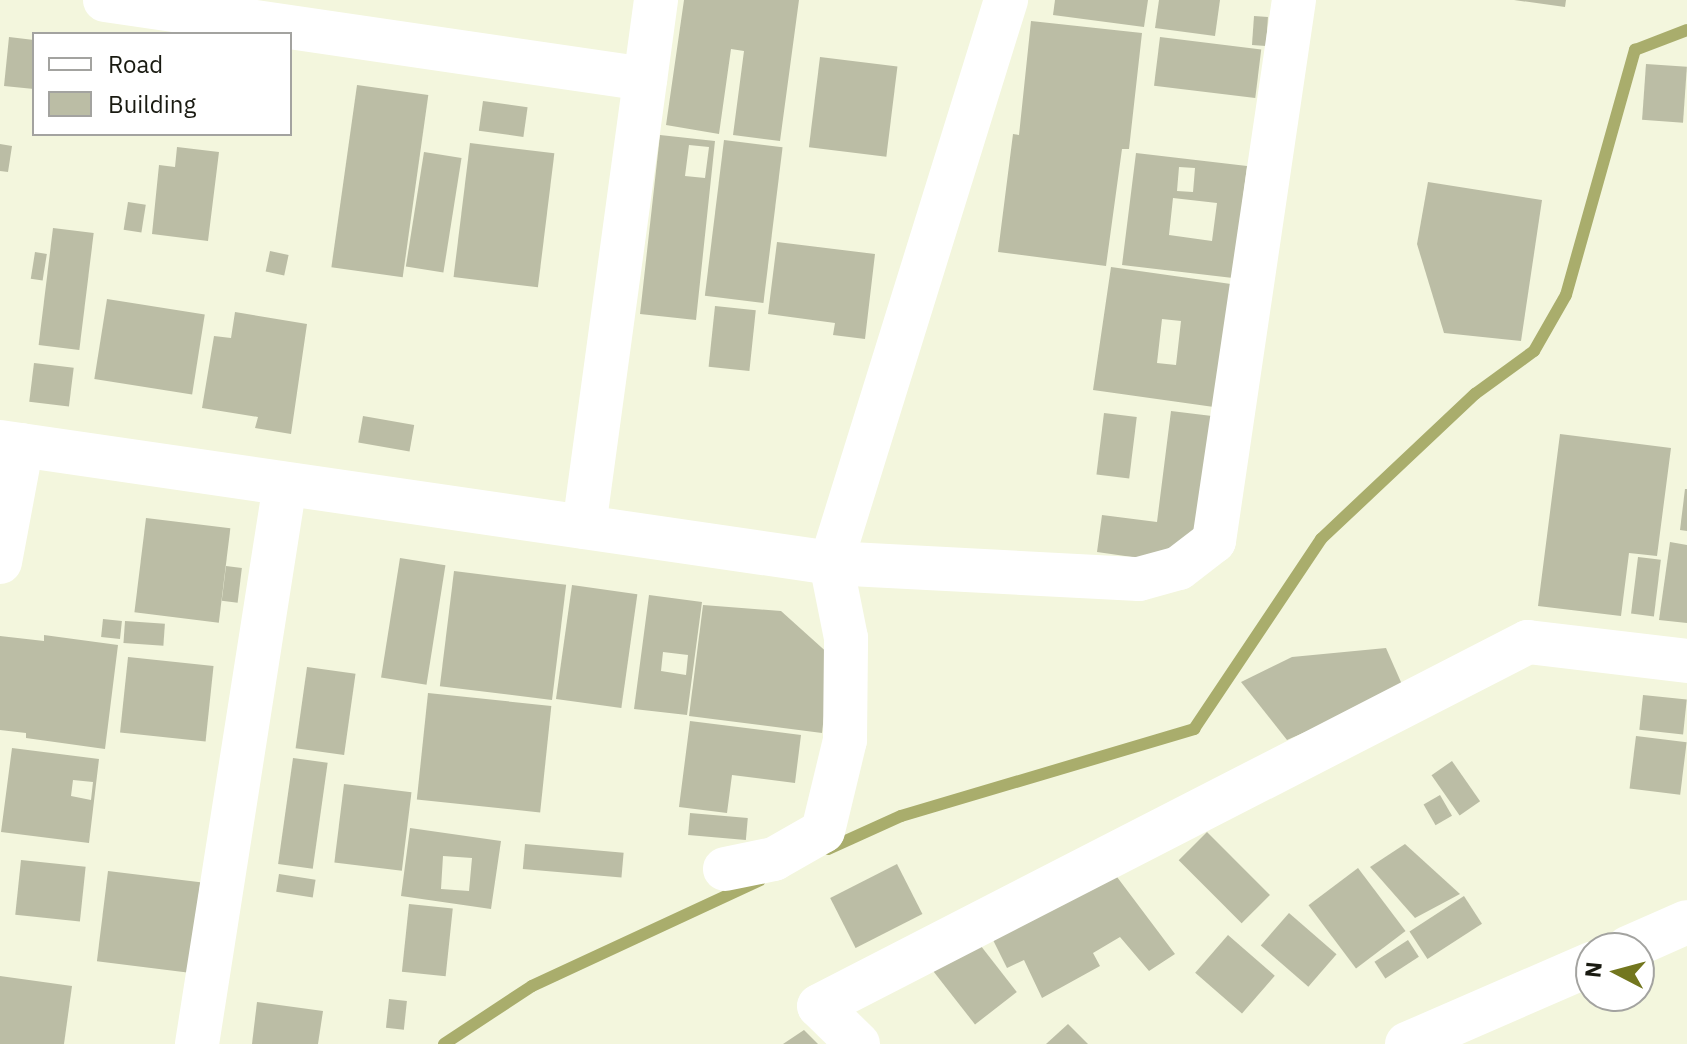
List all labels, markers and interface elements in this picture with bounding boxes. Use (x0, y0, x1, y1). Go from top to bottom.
legend (32, 32, 292, 136)
text: Road (108, 48, 163, 80)
text: Building (108, 88, 196, 120)
north arrow (1575, 932, 1655, 1012)
text: N (1577, 960, 1608, 979)

